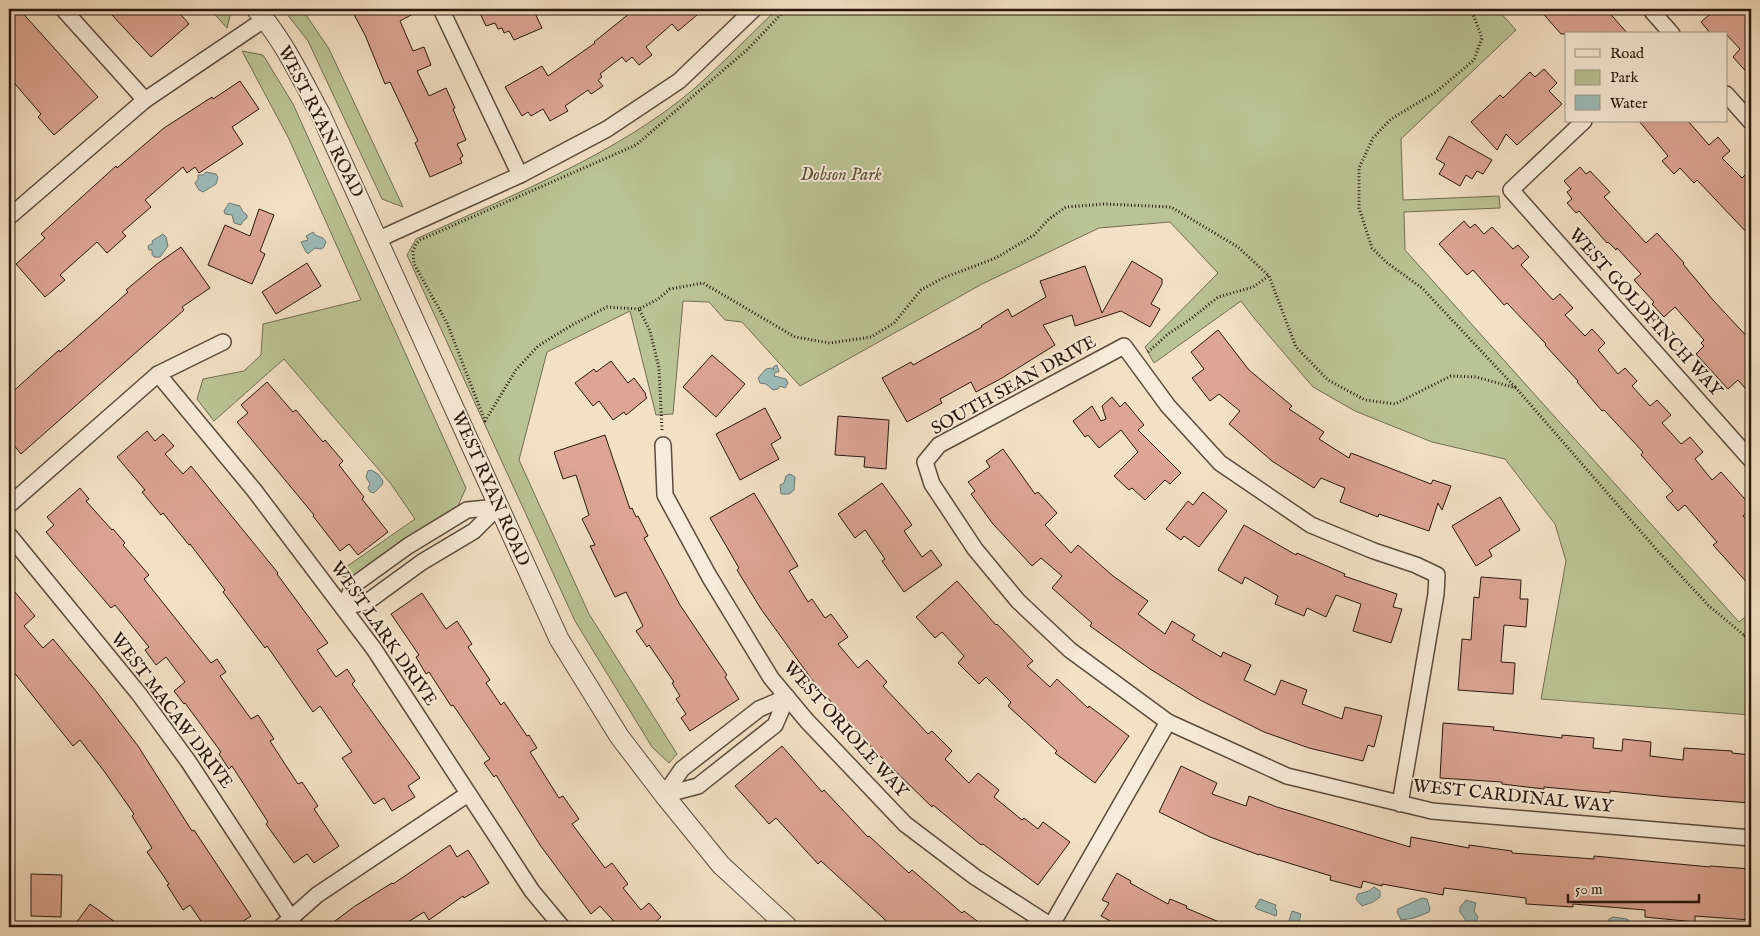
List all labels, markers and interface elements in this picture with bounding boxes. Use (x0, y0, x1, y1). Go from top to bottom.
legend (1565, 32, 1728, 122)
street label: WEST RYAN ROAD (272, 42, 368, 202)
text: Road (1610, 44, 1645, 63)
text: Park (1610, 68, 1640, 87)
text: Water (1610, 94, 1648, 113)
park label: Dobson Park (800, 164, 882, 187)
street label: WEST GOLDFINCH WAY (1563, 224, 1727, 403)
street label: SOUTH SEAN DRIVE (928, 331, 1100, 441)
street label: WEST RYAN ROAD (445, 408, 535, 570)
street label: WEST LARK DRIVE (324, 557, 442, 711)
street label: WEST MACAW DRIVE (105, 628, 237, 794)
street label: WEST ORIOLE WAY (778, 657, 913, 804)
street label: WEST CARDINAL WAY (1412, 775, 1615, 819)
scale bar (1568, 871, 1699, 903)
text: 50 m (1575, 880, 1603, 899)

